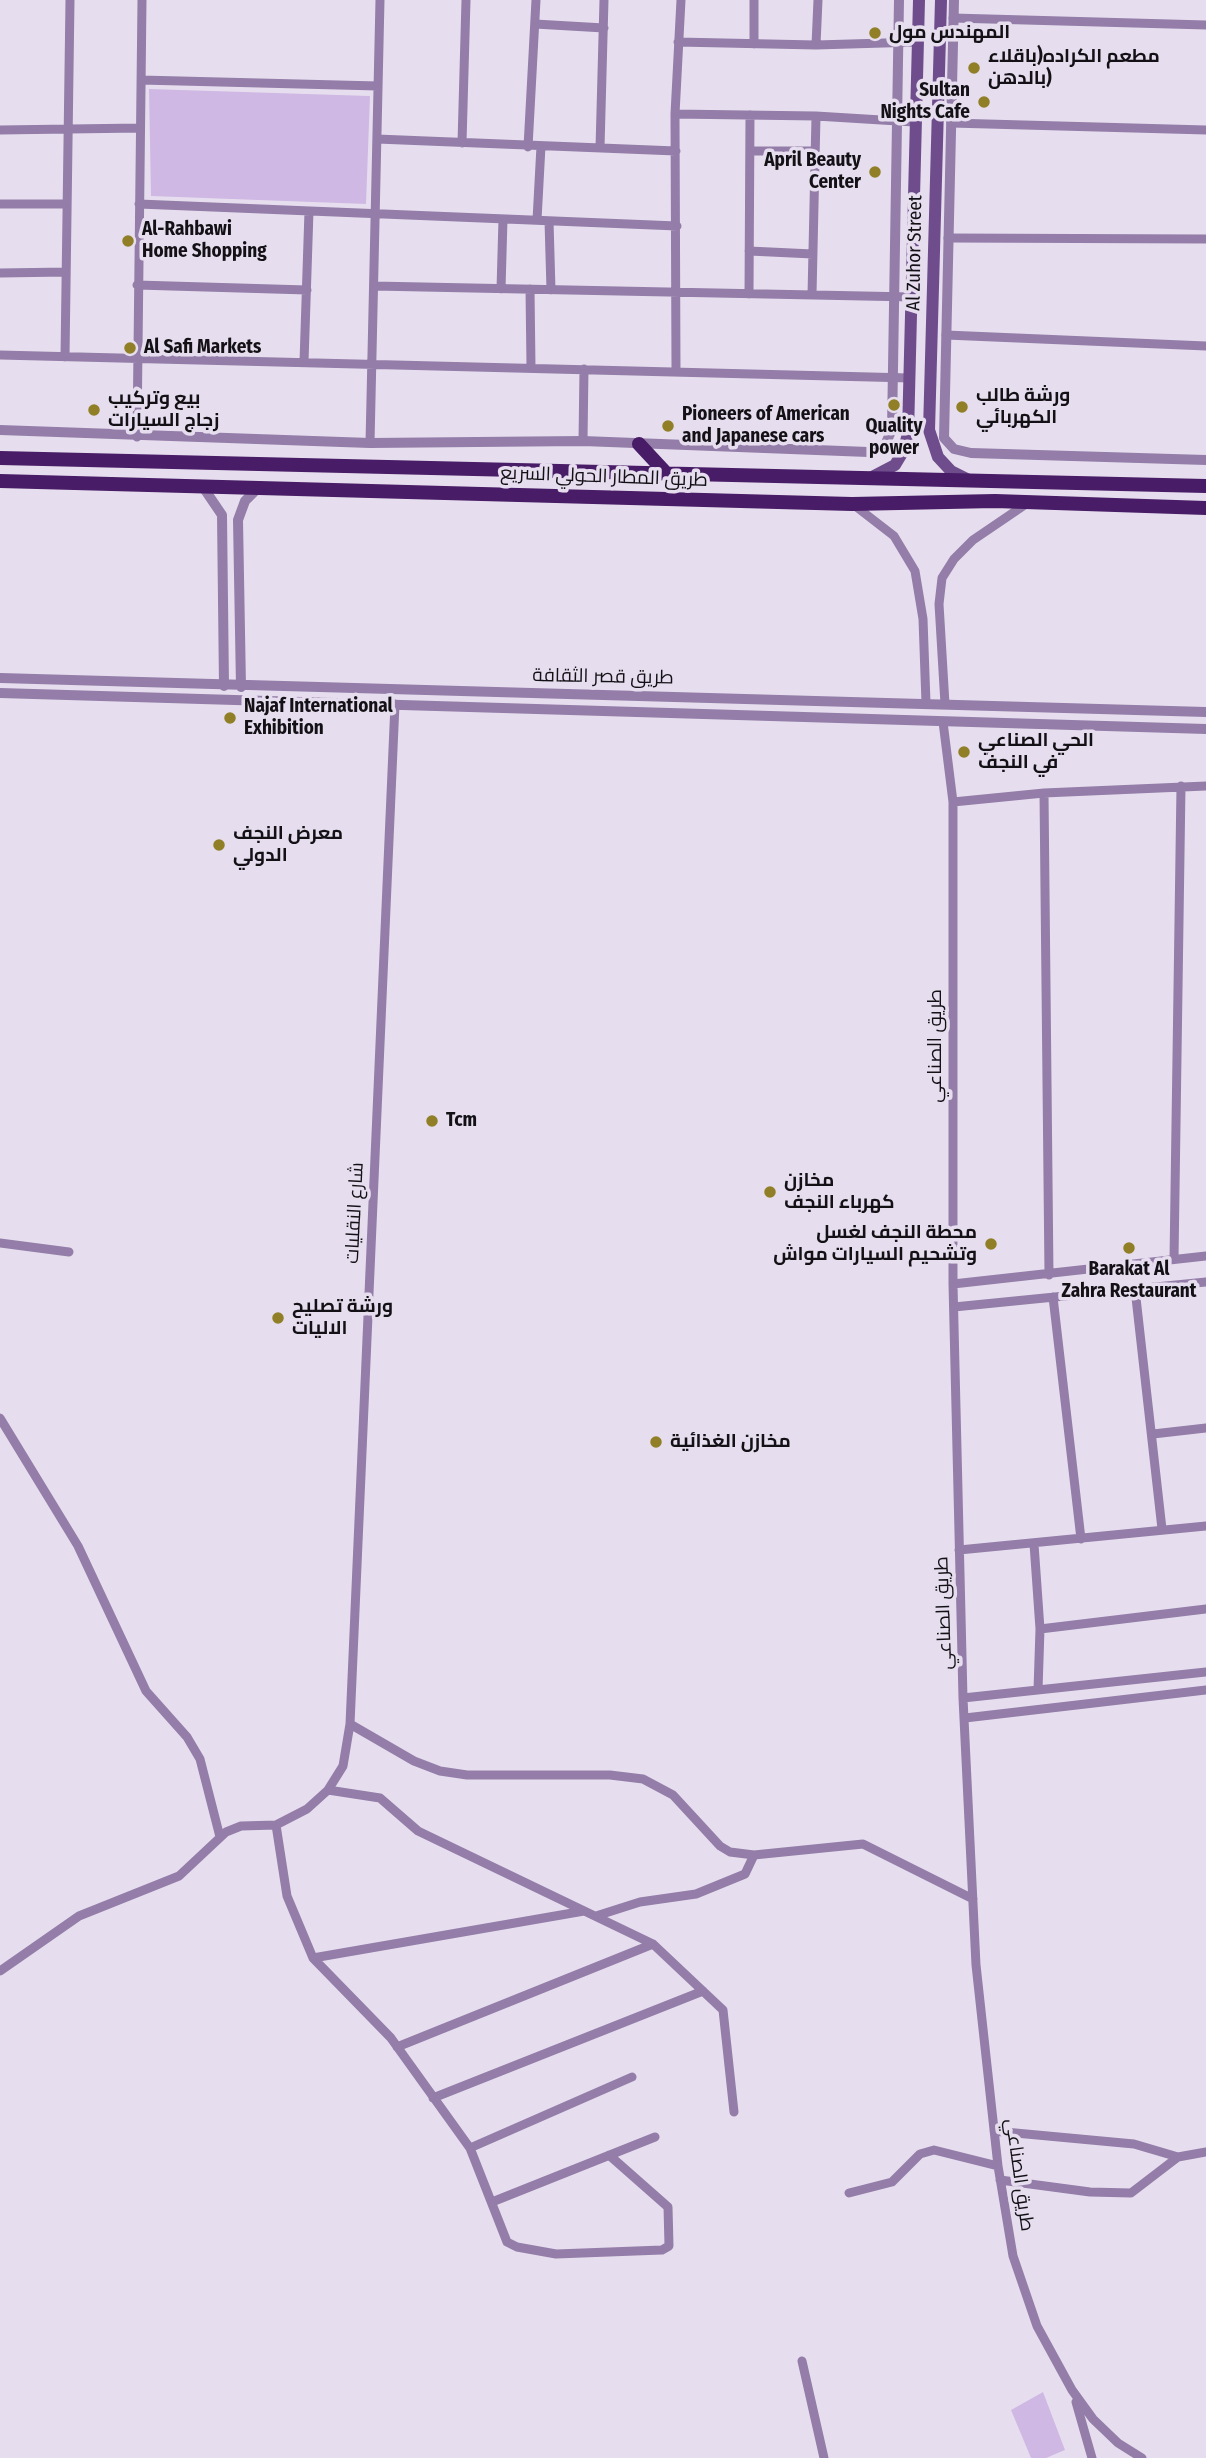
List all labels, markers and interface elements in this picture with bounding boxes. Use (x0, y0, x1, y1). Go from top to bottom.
place label: المهندس مول (889, 22, 1010, 44)
marker: المهندس مول (867, 25, 883, 41)
place label: مطعم الكراده(باقلاء بالدهن) (988, 46, 1160, 90)
marker: مطعم الكراده(باقلاء بالدهن) (966, 60, 982, 76)
place label: Sultan Nights Cafe (880, 80, 970, 124)
marker: Sultan Nights Cafe (976, 94, 992, 110)
place label: April Beauty Center (764, 150, 861, 194)
marker: April Beauty Center (867, 164, 883, 180)
street label: Al Zuhor Street (903, 195, 927, 311)
place label: Al-Rahbawi Home Shopping (142, 219, 267, 263)
marker: Al-Rahbawi Home Shopping (120, 233, 136, 249)
place label: Al Safi Markets (144, 337, 261, 359)
marker: Al Safi Markets (122, 340, 138, 356)
place label: ورشة طالب الكهربائي (976, 385, 1070, 429)
place label: بيع وتركيب زجاج السيارات (108, 388, 219, 432)
marker: Quality power (886, 397, 902, 413)
marker: ورشة طالب الكهربائي (954, 399, 970, 415)
marker: بيع وتركيب زجاج السيارات (86, 402, 102, 418)
place label: Pioneers of American and Japanese cars (682, 404, 850, 448)
place label: Quality power (866, 416, 922, 460)
marker: Pioneers of American and Japanese cars (660, 418, 676, 434)
street label: طريق المطار الحولي السريع (500, 462, 708, 492)
street label: طريق قصر الثقافة (532, 664, 674, 690)
place label: Najaf International Exhibition (244, 696, 393, 740)
marker: Najaf International Exhibition (222, 710, 238, 726)
place label: الحي الصناعي في النجف (978, 730, 1094, 774)
marker: الحي الصناعي في النجف (956, 744, 972, 760)
place label: معرض النجف الدولي (233, 823, 343, 867)
marker: معرض النجف الدولي (211, 837, 227, 853)
street label: طريق الصناعي (925, 989, 947, 1103)
place label: Tcm (446, 1110, 477, 1132)
marker: Tcm (424, 1113, 440, 1129)
street label: شارع النقليات (341, 1162, 369, 1264)
place label: مخازن كهرباء النجف (784, 1170, 895, 1214)
marker: مخازن كهرباء النجف (762, 1184, 778, 1200)
place label: محطة النجف لغسل وتشحيم السيارات مواش (773, 1222, 977, 1266)
marker: محطة النجف لغسل وتشحيم السيارات مواش (983, 1236, 999, 1252)
marker: Barakat Al Zahra Restaurant (1121, 1240, 1137, 1256)
place label: Barakat Al Zahra Restaurant (1062, 1259, 1196, 1303)
place label: ورشة تصليح الاليات (292, 1296, 393, 1340)
marker: ورشة تصليح الاليات (270, 1310, 286, 1326)
place label: مخازن الغذائية (670, 1431, 791, 1453)
marker: مخازن الغذائية (648, 1434, 664, 1450)
street label: طريق الصناعي (931, 1556, 957, 1670)
street label: طريق الصناعي (1000, 2117, 1038, 2233)

